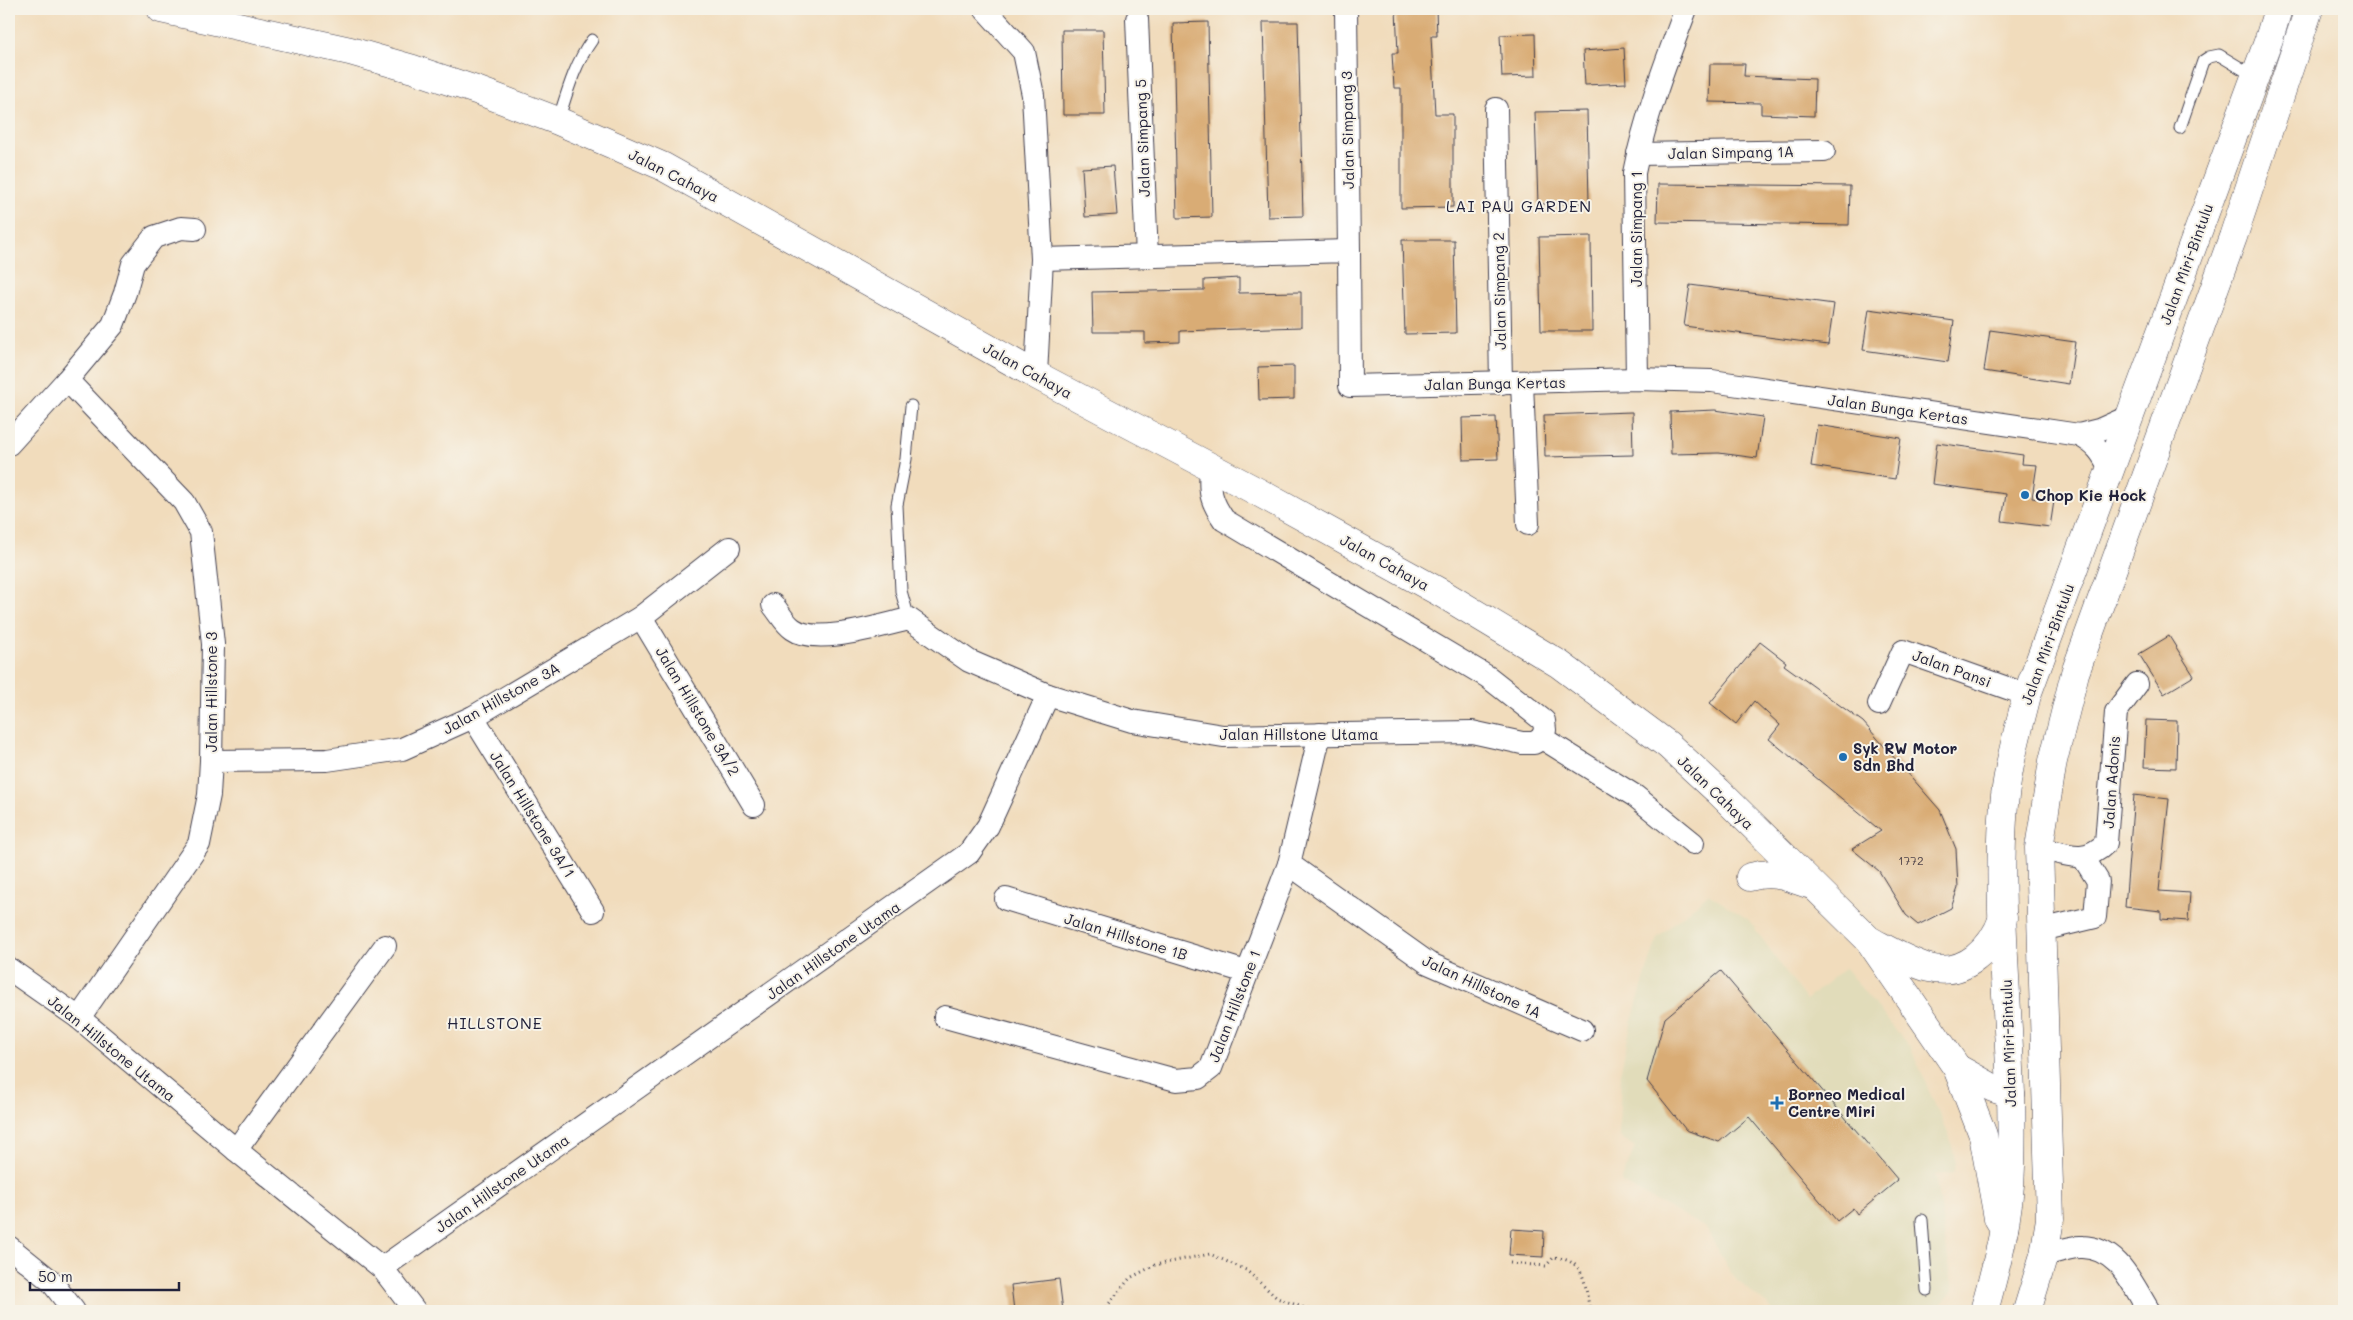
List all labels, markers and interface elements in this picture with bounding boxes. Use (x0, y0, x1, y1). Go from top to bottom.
street label: Jalan Simpang 3 (1336, 71, 1358, 189)
street label: Jalan Simpang 5 (1130, 79, 1154, 197)
street label: Jalan Simpang 1A (1668, 141, 1794, 163)
street label: Jalan Cahaya (625, 144, 723, 206)
street label: Jalan Simpang 1 (1626, 171, 1646, 287)
district label: LAI PAU GARDEN (1446, 195, 1592, 216)
street label: Jalan Miri-Bintulu (2155, 201, 2217, 327)
street label: Jalan Simpang 2 (1488, 232, 1510, 350)
street label: Jalan Cahaya (980, 337, 1076, 403)
street label: Jalan Bunga Kertas (1424, 372, 1566, 394)
street label: Jalan Bunga Kertas (1826, 389, 1970, 429)
place label: Chop Kie Hock (2035, 485, 2146, 505)
marker: Chop Kie Hock (2019, 489, 2031, 501)
street label: Jalan Cahaya (1337, 529, 1433, 595)
street label: Jalan Miri-Bintulu (2016, 581, 2078, 707)
street label: Jalan Hillstone 3 (201, 632, 221, 752)
street label: Jalan Hillstone 3A/2 (652, 643, 744, 779)
street label: Jalan Pansi (1910, 644, 1994, 692)
street label: Jalan Hillstone 3A (439, 658, 563, 738)
street label: Jalan Hillstone Utama (1219, 724, 1379, 744)
street label: Jalan Adonis (2098, 735, 2124, 829)
place label: Syk RW Motor Sdn Bhd (1853, 738, 1958, 775)
street label: Jalan Hillstone 3A/1 (486, 747, 580, 881)
street label: Jalan Cahaya (1674, 750, 1758, 834)
marker: Syk RW Motor Sdn Bhd (1837, 751, 1849, 763)
house number: 1772 (1898, 852, 1924, 868)
street label: Jalan Hillstone Utama (762, 896, 904, 1004)
street label: Jalan Hillstone 1B (1062, 908, 1190, 964)
street label: Jalan Hillstone 1 (1203, 947, 1265, 1065)
street label: Jalan Hillstone 1A (1419, 950, 1545, 1022)
street label: Jalan Miri-Bintulu (1996, 979, 2020, 1107)
street label: Jalan Hillstone Utama (44, 990, 180, 1106)
district label: HILLSTONE (447, 1012, 543, 1033)
place label: Borneo Medical Centre Miri (1788, 1084, 1905, 1121)
marker: Borneo Medical Centre Miri (1770, 1096, 1784, 1110)
street label: Jalan Hillstone Utama (431, 1129, 573, 1237)
scale bar (30, 1260, 179, 1292)
text: 50 m (38, 1266, 73, 1286)

